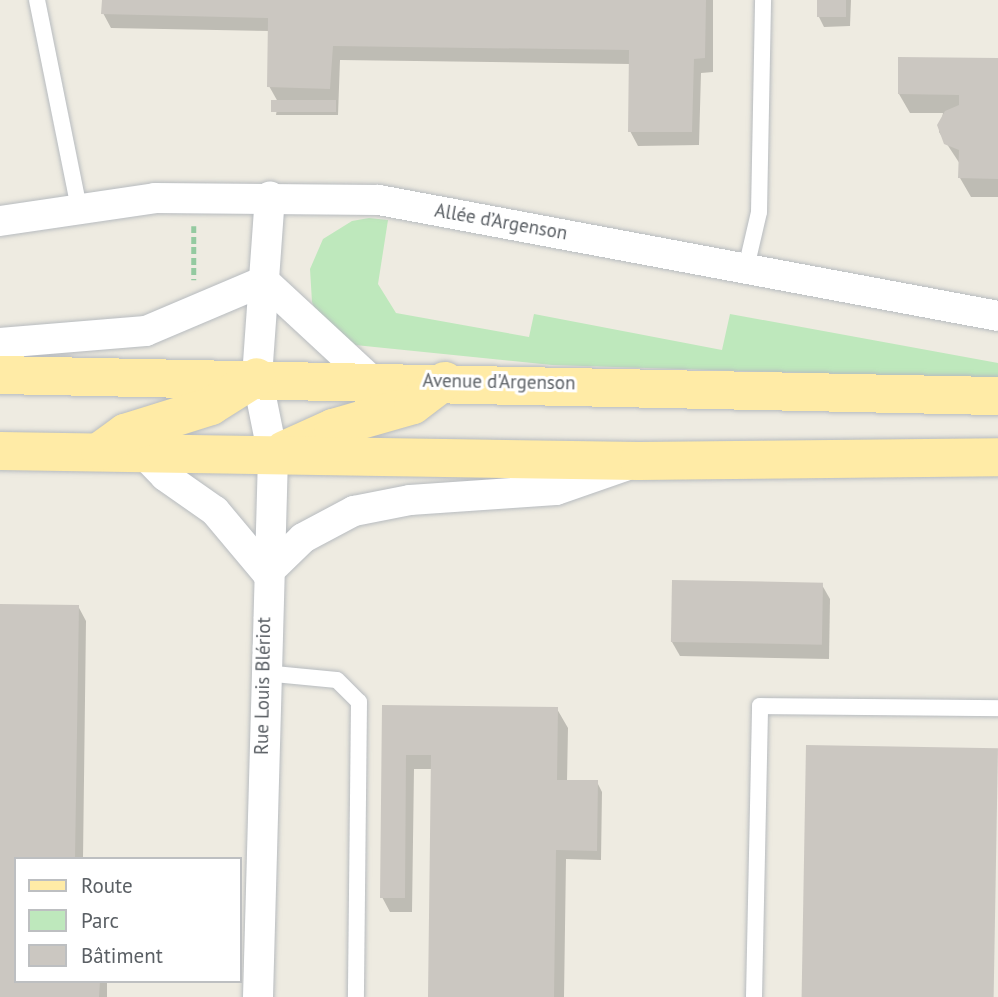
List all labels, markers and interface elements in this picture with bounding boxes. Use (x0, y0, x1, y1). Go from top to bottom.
street label: Allée d’Argenson (433, 199, 569, 245)
street label: Avenue d'Argenson (422, 369, 576, 395)
street label: Rue Louis Blériot (250, 617, 276, 755)
legend (14, 857, 242, 983)
text: Route (81, 872, 133, 899)
text: Parc (81, 907, 119, 934)
text: Bâtiment (81, 942, 163, 969)

